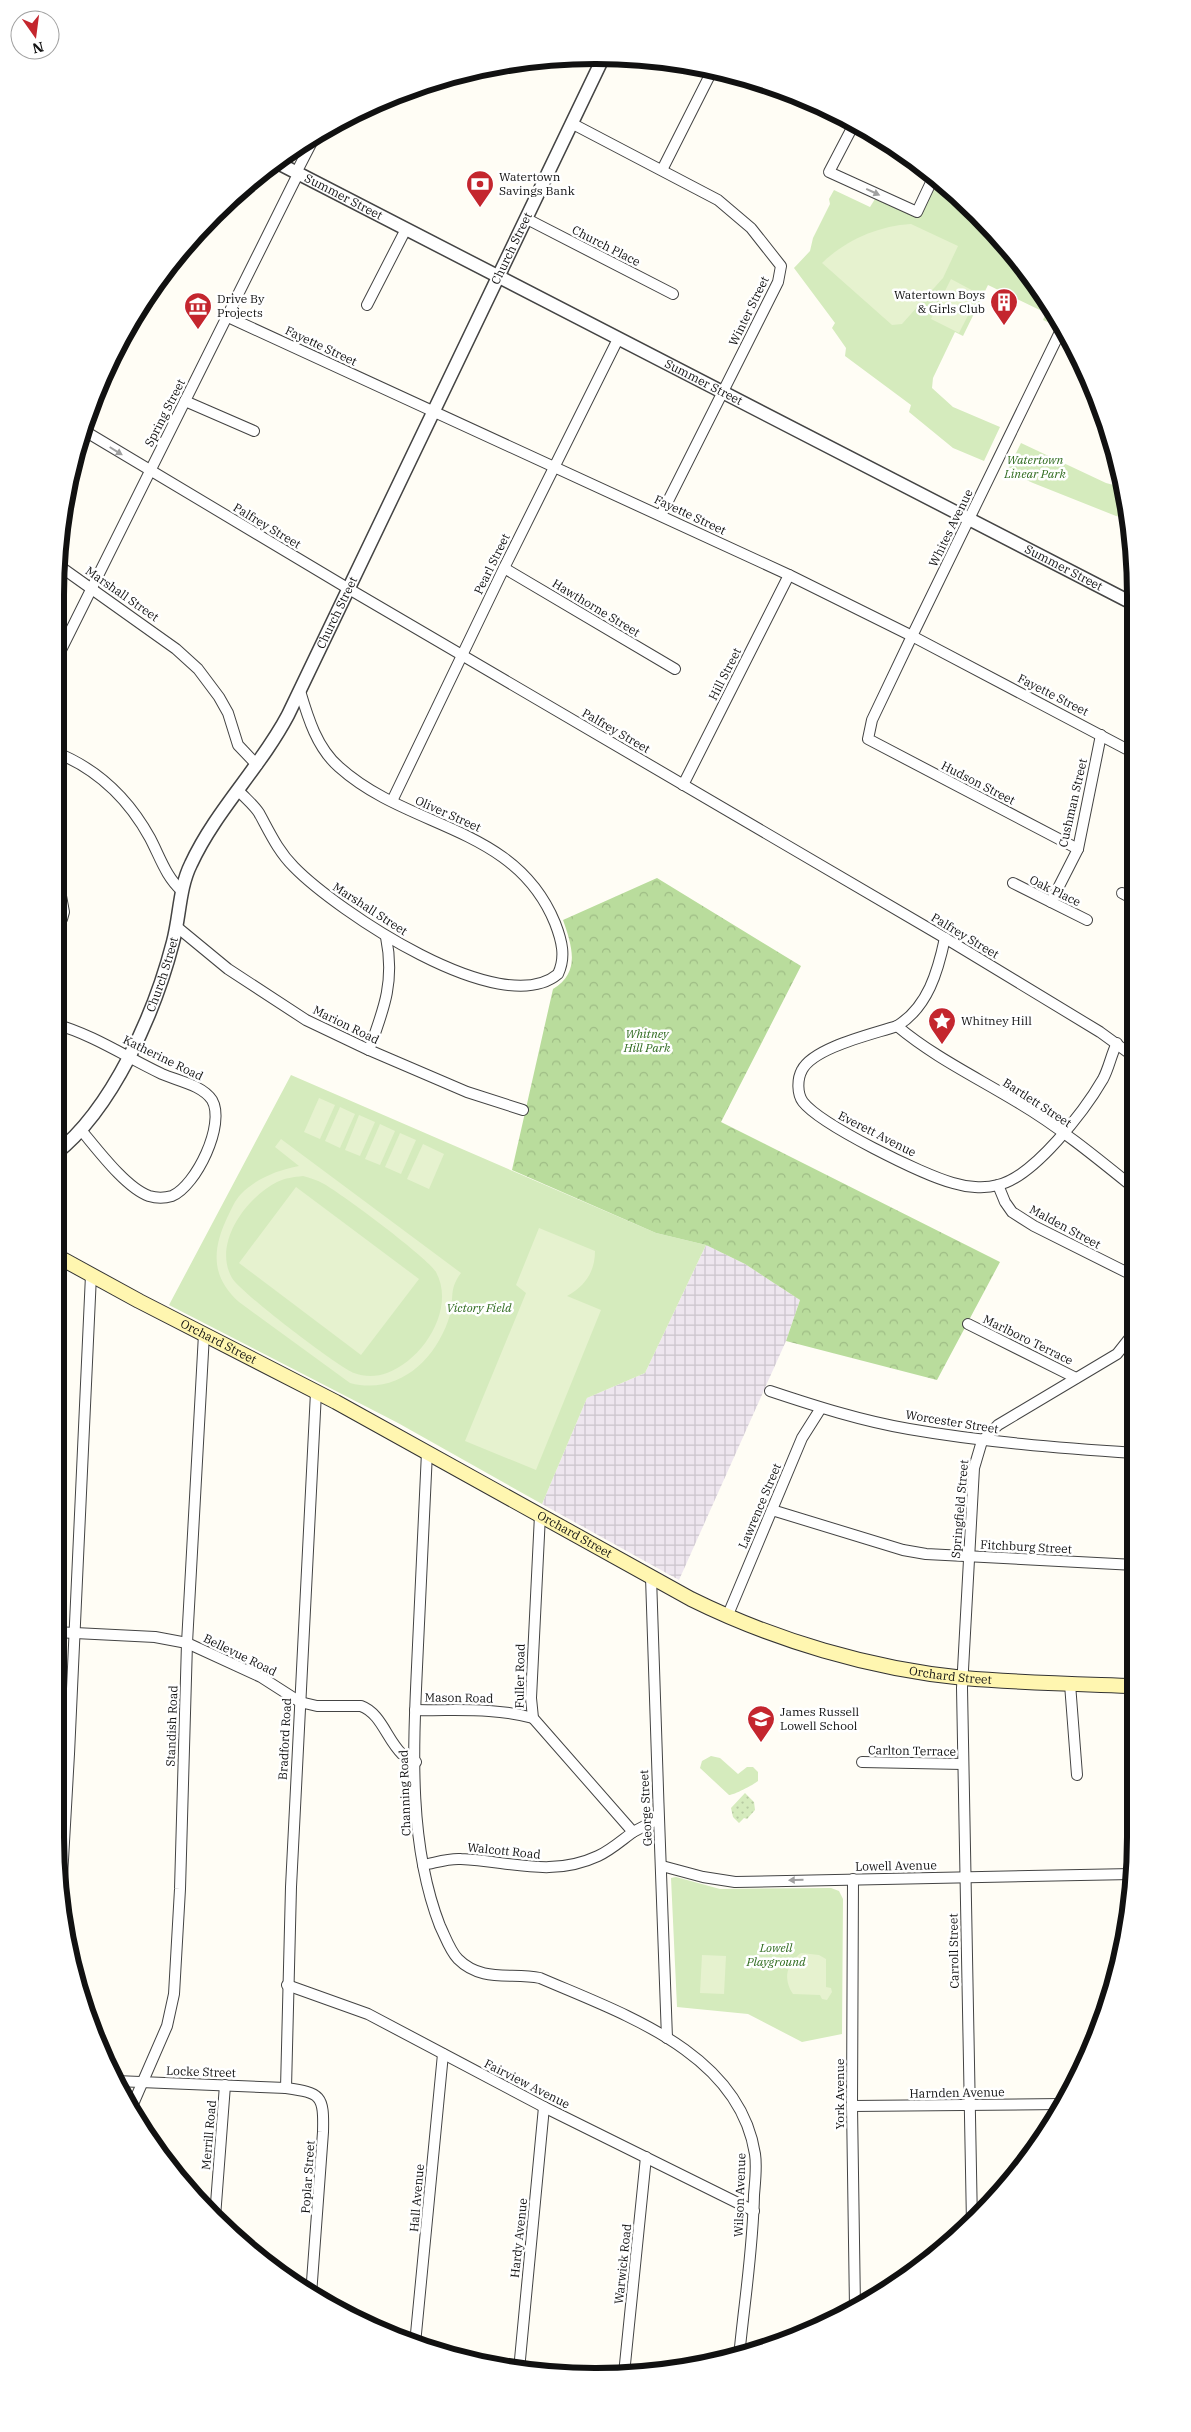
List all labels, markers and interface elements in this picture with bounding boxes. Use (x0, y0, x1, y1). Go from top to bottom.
north arrow (10, 10, 60, 60)
text: N (31, 38, 46, 58)
bank icon: Watertown Savings Bank (465, 169, 495, 208)
place label: Watertown Savings Bank (499, 169, 575, 198)
street label: Summer Street (302, 170, 385, 223)
one-way arrow (866, 188, 880, 196)
street label: Church Street (488, 210, 535, 287)
street label: Church Place (570, 222, 643, 269)
street label: Winter Street (725, 274, 772, 348)
place label: Watertown Boys & Girls Club (894, 287, 985, 316)
building icon: Watertown Boys & Girls Club (989, 287, 1019, 326)
museum icon: Drive By Projects (183, 291, 213, 330)
place label: Drive By Projects (217, 291, 265, 320)
street label: Fayette Street (283, 322, 359, 369)
street label: Summer Street (662, 356, 745, 408)
street label: Spring Street (141, 376, 188, 449)
one-way arrow (110, 446, 123, 456)
park label: Watertown Linear Park (1003, 452, 1066, 481)
street label: Whites Avenue (925, 487, 976, 569)
street label: Fayette Street (652, 491, 728, 538)
street label: Palfrey Street (231, 500, 304, 552)
street label: Pearl Street (470, 531, 513, 597)
street label: Summer Street (1022, 541, 1105, 594)
street label: Marshall Street (83, 563, 162, 624)
street label: Church Street (313, 574, 360, 651)
street label: Hawthorne Street (550, 575, 643, 640)
street label: Hill Street (705, 645, 744, 703)
street label: Fayette Street (1015, 670, 1091, 719)
street label: Palfrey Street (580, 705, 653, 756)
street label: Hudson Street (939, 757, 1018, 808)
street label: Cushman Street (1055, 757, 1090, 849)
street label: Oliver Street (413, 792, 483, 835)
street label: Oak Place (1027, 872, 1083, 909)
street label: Marshall Street (330, 879, 410, 938)
street label: Palfrey Street (929, 910, 1002, 962)
street label: Church Street (143, 935, 181, 1014)
street label: Marion Road (311, 1002, 382, 1047)
place icon: Whitney Hill (927, 1006, 957, 1045)
place label: Whitney Hill (961, 1013, 1032, 1028)
park label: Whitney Hill Park (623, 1026, 671, 1055)
street label: Katherine Road (121, 1032, 206, 1083)
street label: Bartlett Street (1000, 1075, 1075, 1130)
street label: Everett Avenue (836, 1107, 919, 1160)
street label: Malden Street (1027, 1202, 1103, 1252)
park label: Victory Field (447, 1300, 512, 1315)
street label: Marlboro Terrace (981, 1311, 1076, 1368)
street label: Orchard Street (178, 1316, 259, 1367)
street label: Worcester Street (905, 1407, 1000, 1436)
street label: Springfield Street (948, 1459, 971, 1559)
street label: Lawrence Street (735, 1461, 784, 1551)
street label: Orchard Street (535, 1507, 615, 1561)
street label: Fitchburg Street (980, 1537, 1072, 1556)
street label: Bellevue Road (201, 1630, 279, 1679)
street label: Fuller Road (511, 1643, 528, 1709)
street label: Orchard Street (908, 1663, 992, 1687)
street label: Standish Road (163, 1685, 180, 1767)
street label: Mason Road (425, 1689, 493, 1706)
street label: Bradford Road (275, 1698, 294, 1780)
school or university icon: James Russell Lowell School (746, 1704, 776, 1743)
place label: James Russell Lowell School (780, 1704, 860, 1733)
street label: Carlton Terrace (868, 1742, 956, 1759)
street label: Channing Road (395, 1750, 414, 1837)
street label: George Street (636, 1769, 655, 1847)
street label: Walcott Road (467, 1839, 541, 1862)
street label: Lowell Avenue (855, 1857, 937, 1874)
one-way arrow (787, 1876, 803, 1884)
street label: Carroll Street (945, 1913, 962, 1989)
park label: Lowell Playground (746, 1940, 806, 1969)
street label: Fairview Avenue (482, 2056, 572, 2112)
street label: York Avenue (832, 2059, 847, 2129)
street label: Locke Street (166, 2063, 236, 2080)
street label: Harnden Avenue (909, 2084, 1005, 2101)
street label: Merrill Road (198, 2099, 219, 2170)
street label: Poplar Street (297, 2140, 318, 2214)
street label: Wilson Avenue (731, 2153, 748, 2237)
street label: Hall Avenue (406, 2163, 427, 2233)
street label: Hardy Avenue (507, 2197, 530, 2279)
street label: Warwick Road (611, 2223, 634, 2305)

